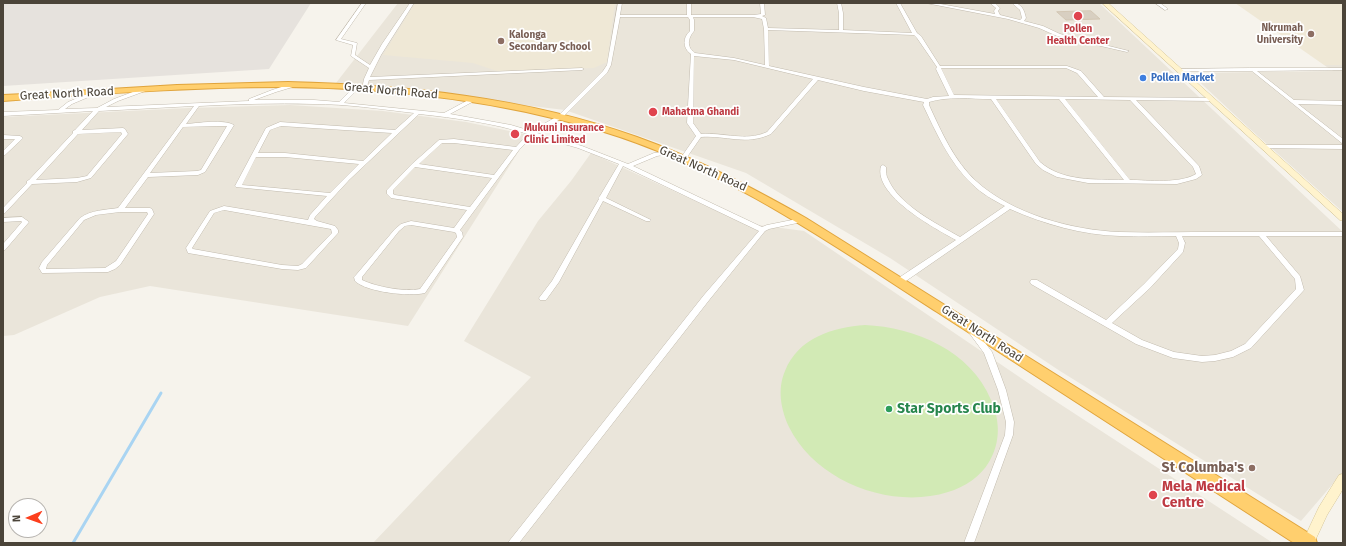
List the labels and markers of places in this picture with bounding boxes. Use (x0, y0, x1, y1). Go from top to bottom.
marker: Pollen Health Center (1072, 10, 1084, 22)
place label: Nkrumah University (1257, 22, 1303, 46)
place label: Pollen Health Center (1047, 23, 1109, 46)
place label: Kalonga Secondary School (509, 29, 590, 52)
marker: Nkrumah University (1306, 29, 1316, 39)
marker: Kalonga Secondary School (496, 36, 506, 46)
place label: Pollen Market (1151, 72, 1214, 84)
marker: Pollen Market (1138, 73, 1148, 83)
marker: Mahatma Ghandi (647, 106, 659, 118)
place label: Mahatma Ghandi (662, 106, 739, 118)
place label: Mukuni Insurance Clinic Limited (524, 122, 604, 146)
marker: Mukuni Insurance Clinic Limited (509, 128, 521, 140)
place label: Star Sports Club (897, 401, 1001, 417)
marker: Star Sports Club (884, 404, 894, 414)
place label: St Columba's (1162, 460, 1244, 476)
marker: St Columba's (1247, 463, 1257, 473)
place label: Mela Medical Centre (1162, 479, 1245, 512)
marker: Mela Medical Centre (1147, 489, 1159, 501)

